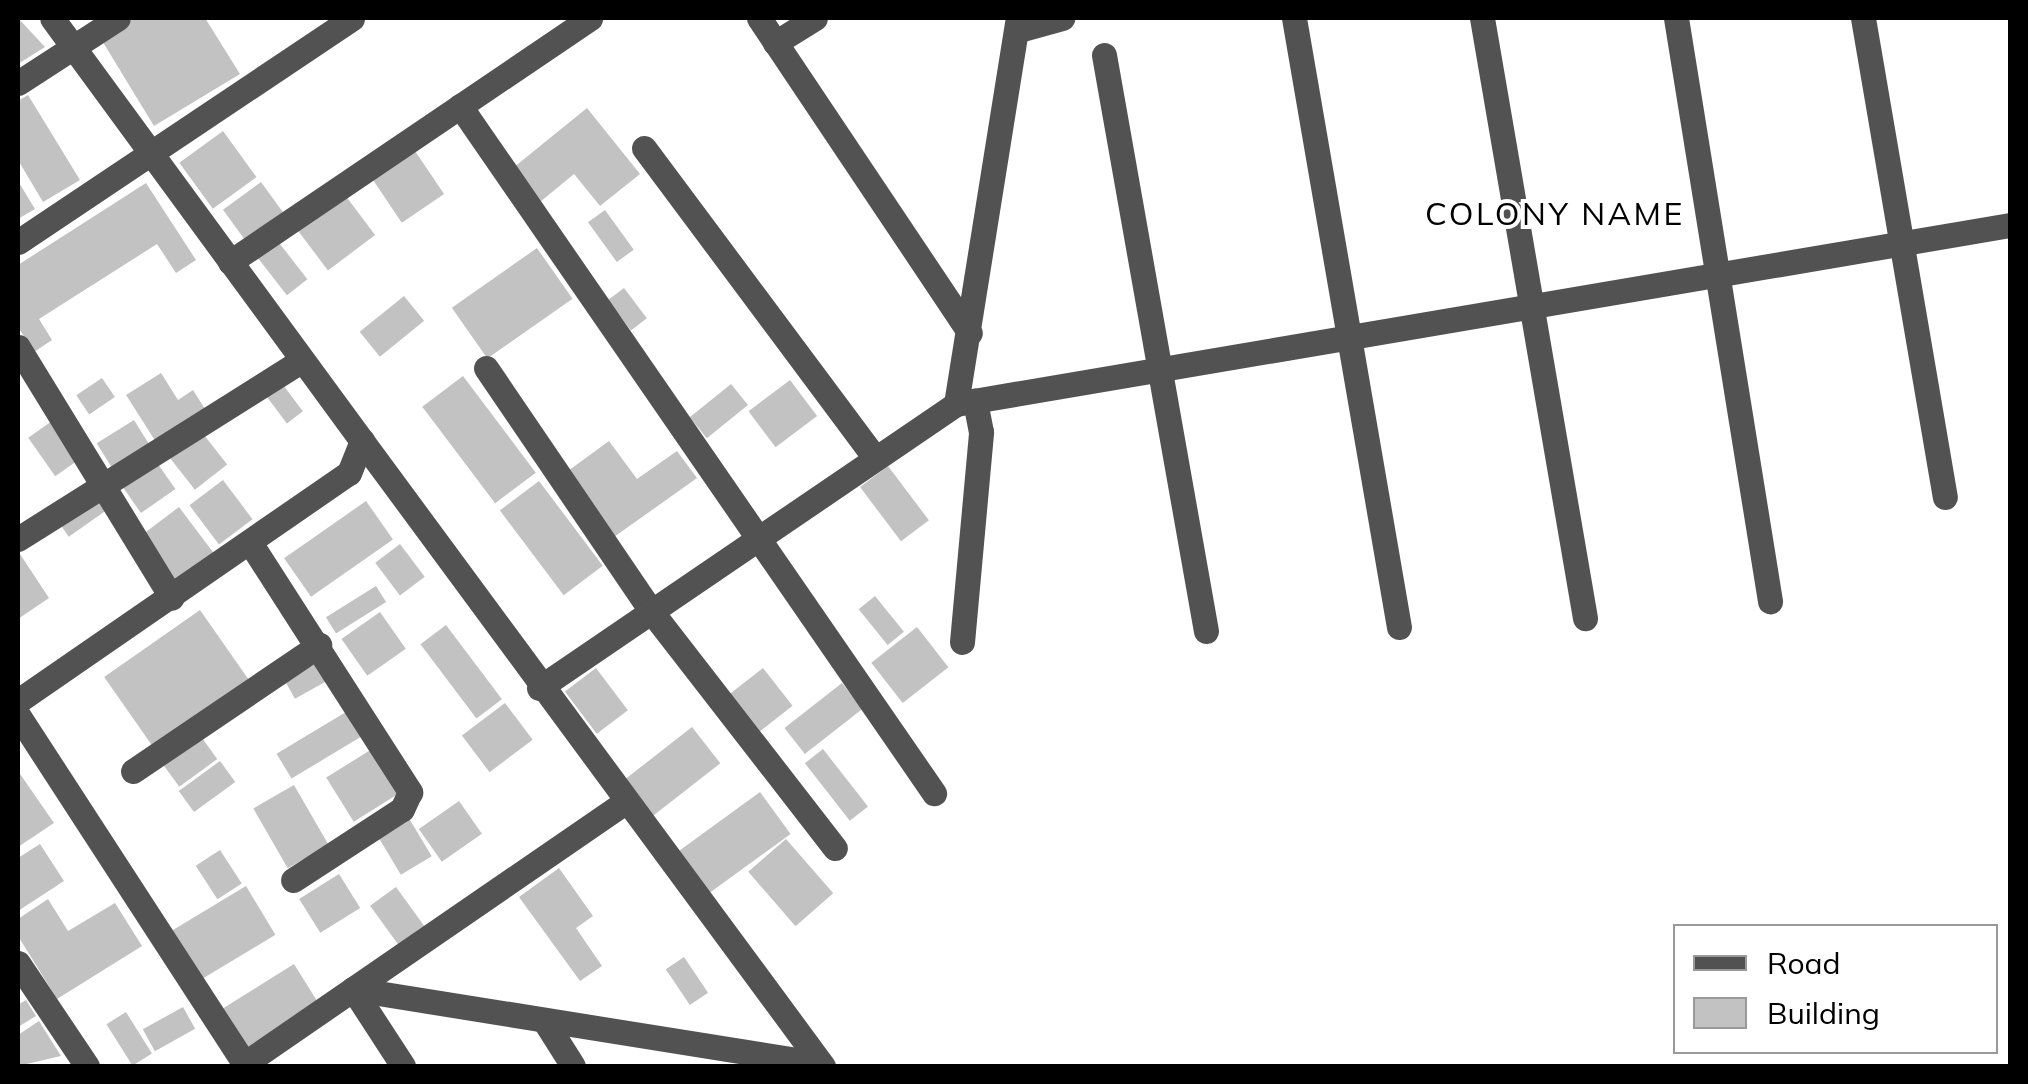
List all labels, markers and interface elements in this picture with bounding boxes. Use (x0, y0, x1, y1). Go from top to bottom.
district label: COLONY NAME (1425, 194, 1685, 232)
legend (1673, 924, 1998, 1054)
text: Road (1767, 944, 1841, 982)
text: Building (1767, 994, 1880, 1032)

